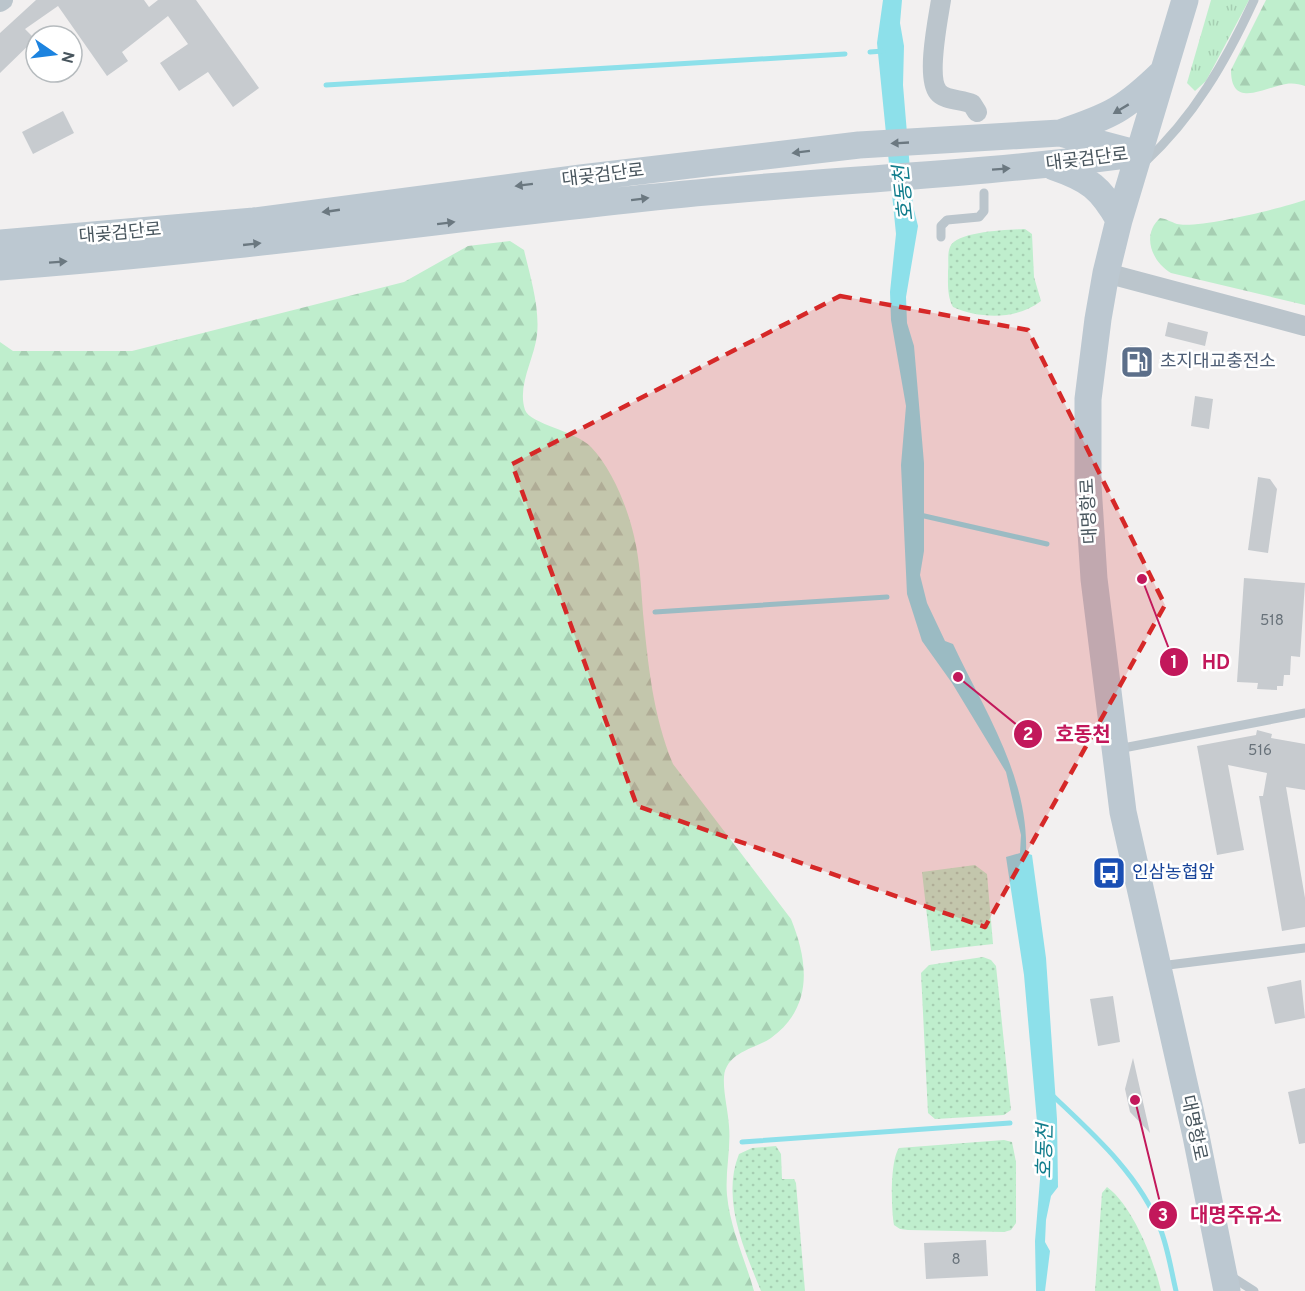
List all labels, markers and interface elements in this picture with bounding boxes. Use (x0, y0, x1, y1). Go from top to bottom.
north arrow (24, 24, 84, 84)
text: N (56, 49, 78, 65)
one-way arrow (1113, 103, 1129, 114)
one-way arrow (891, 139, 910, 148)
street label: 대곶검단로 (1045, 144, 1129, 176)
one-way arrow (792, 147, 811, 157)
street label: 대곶검단로 (561, 160, 645, 192)
water label: 호동천 (889, 162, 921, 222)
one-way arrow (991, 164, 1010, 174)
one-way arrow (515, 181, 534, 190)
one-way arrow (630, 194, 649, 204)
one-way arrow (321, 206, 340, 215)
one-way arrow (437, 218, 456, 227)
street label: 대곶검단로 (78, 219, 162, 249)
one-way arrow (243, 240, 262, 249)
one-way arrow (49, 258, 68, 267)
fuel station icon: 초지대교충전소 (1119, 344, 1155, 380)
place label: 초지대교충전소 (1160, 351, 1276, 374)
street label: 대명항로 (1077, 477, 1103, 545)
house number: 518 (1260, 612, 1284, 631)
callout: HD (1159, 643, 1242, 681)
text: HD (1202, 651, 1230, 677)
text: 1 (1170, 652, 1178, 675)
callout: 호동천 (1013, 715, 1122, 753)
text: 호동천 (1055, 723, 1111, 749)
text: 2 (1022, 724, 1034, 747)
house number: 516 (1248, 742, 1272, 761)
bus stop icon: 인삼농협앞 (1091, 855, 1127, 891)
place label: 인삼농협앞 (1132, 862, 1215, 885)
street label: 대명항로 (1175, 1093, 1211, 1163)
water label: 호동천 (1033, 1121, 1060, 1179)
callout: 대명주유소 (1148, 1196, 1294, 1234)
text: 대명주유소 (1190, 1204, 1282, 1230)
text: 3 (1158, 1205, 1168, 1228)
house number: 8 (951, 1251, 961, 1270)

